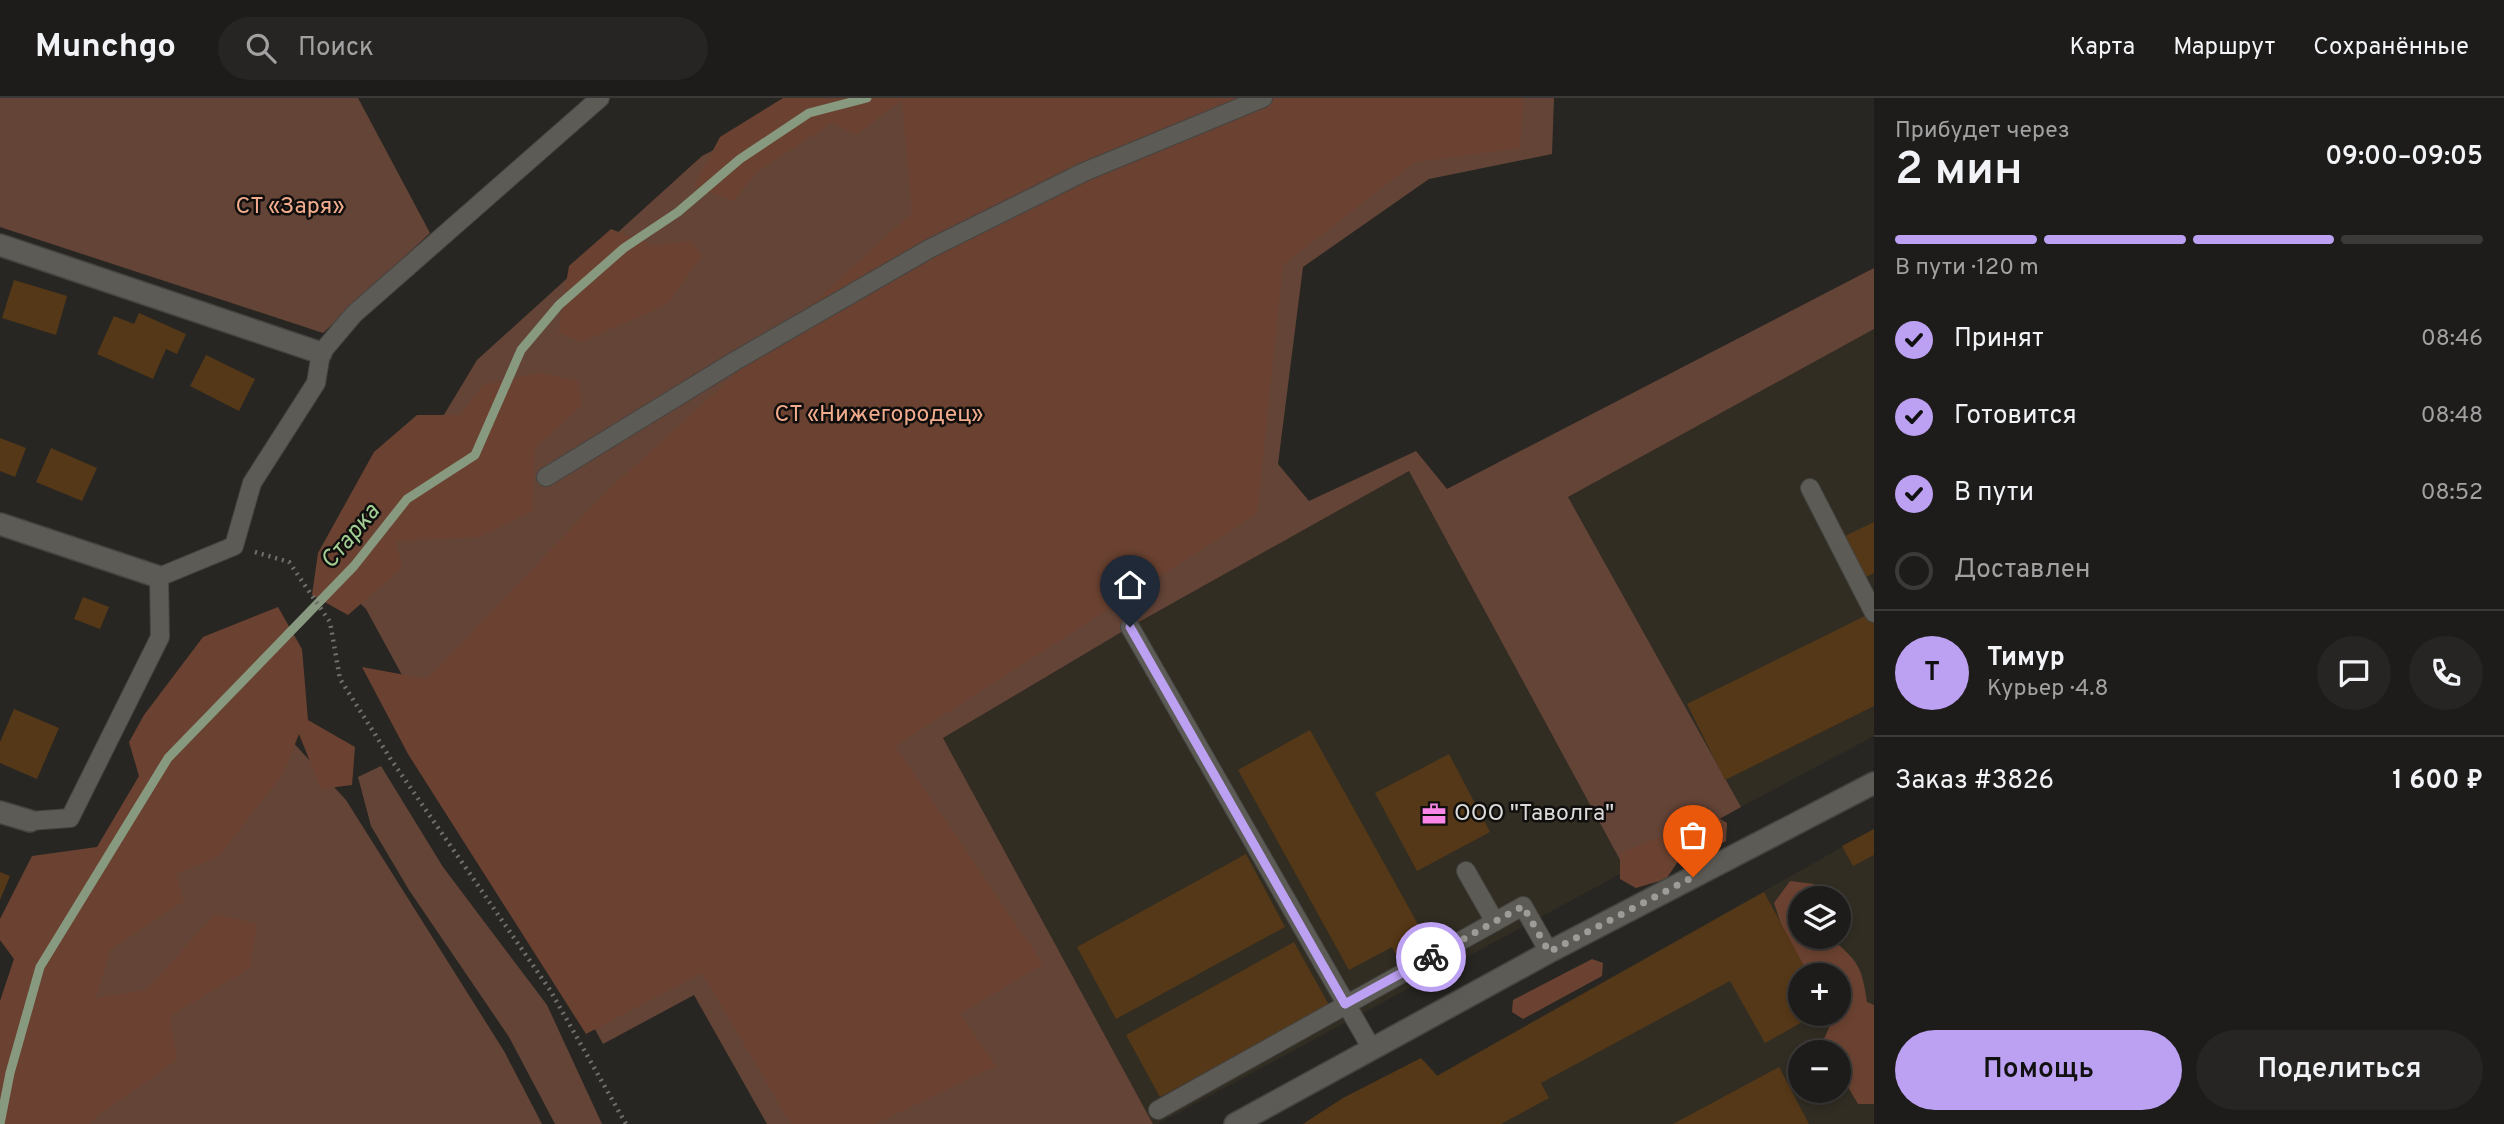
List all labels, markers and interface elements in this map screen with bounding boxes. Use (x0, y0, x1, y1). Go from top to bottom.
search box (218, 17, 708, 80)
text: Munchgo (35, 27, 176, 69)
icon: search (242, 29, 280, 67)
text: Поиск (298, 32, 374, 65)
text: Карта (2069, 33, 2135, 63)
text: Маршрут (2173, 33, 2275, 63)
text: Сохранённые (2313, 33, 2469, 63)
text: Прибудет через (1895, 117, 2070, 146)
text: 09:00–09:05 (2325, 141, 2483, 174)
text: 2 мин (1895, 142, 2023, 201)
park label: СТ «Заря» (235, 193, 345, 222)
text: В пути · 120 m (1895, 254, 2039, 283)
icon: check (1895, 321, 1933, 359)
text: Принят (1954, 323, 2044, 356)
text: 08:46 (2421, 325, 2483, 354)
icon: check (1895, 398, 1933, 436)
text: Готовится (1954, 400, 2077, 433)
park label: СТ «Нижегородец» (775, 401, 983, 430)
text: 08:48 (2421, 402, 2483, 431)
icon: check (1895, 475, 1933, 513)
text: В пути (1954, 477, 2034, 510)
text: 08:52 (2421, 479, 2483, 508)
water label: Старка (315, 498, 387, 576)
text: Доставлен (1954, 554, 2090, 587)
pin (1100, 555, 1160, 627)
icon: home (1111, 566, 1149, 604)
button: chat (2317, 636, 2391, 710)
button: phone (2409, 636, 2483, 710)
text: Тимур (1987, 642, 2065, 675)
text: Т (1924, 657, 1940, 690)
text: Курьер · 4.8 (1987, 675, 2109, 704)
text: Заказ #3826 (1895, 765, 2054, 798)
text: 1 600 ₽ (2392, 765, 2483, 798)
office icon: ООО "Таволга" (1420, 800, 1448, 828)
place label: ООО "Таволга" (1454, 800, 1614, 829)
pin (1663, 805, 1723, 877)
icon: bag (1674, 816, 1712, 854)
map controls (1788, 886, 1851, 1103)
button: layers (1788, 886, 1851, 949)
courier (1396, 922, 1466, 992)
icon: bike (1412, 938, 1450, 976)
button: + (1788, 963, 1851, 1026)
button: Помощь (1895, 1030, 2182, 1110)
button: Поделиться (2196, 1030, 2483, 1110)
button: − (1788, 1040, 1851, 1103)

